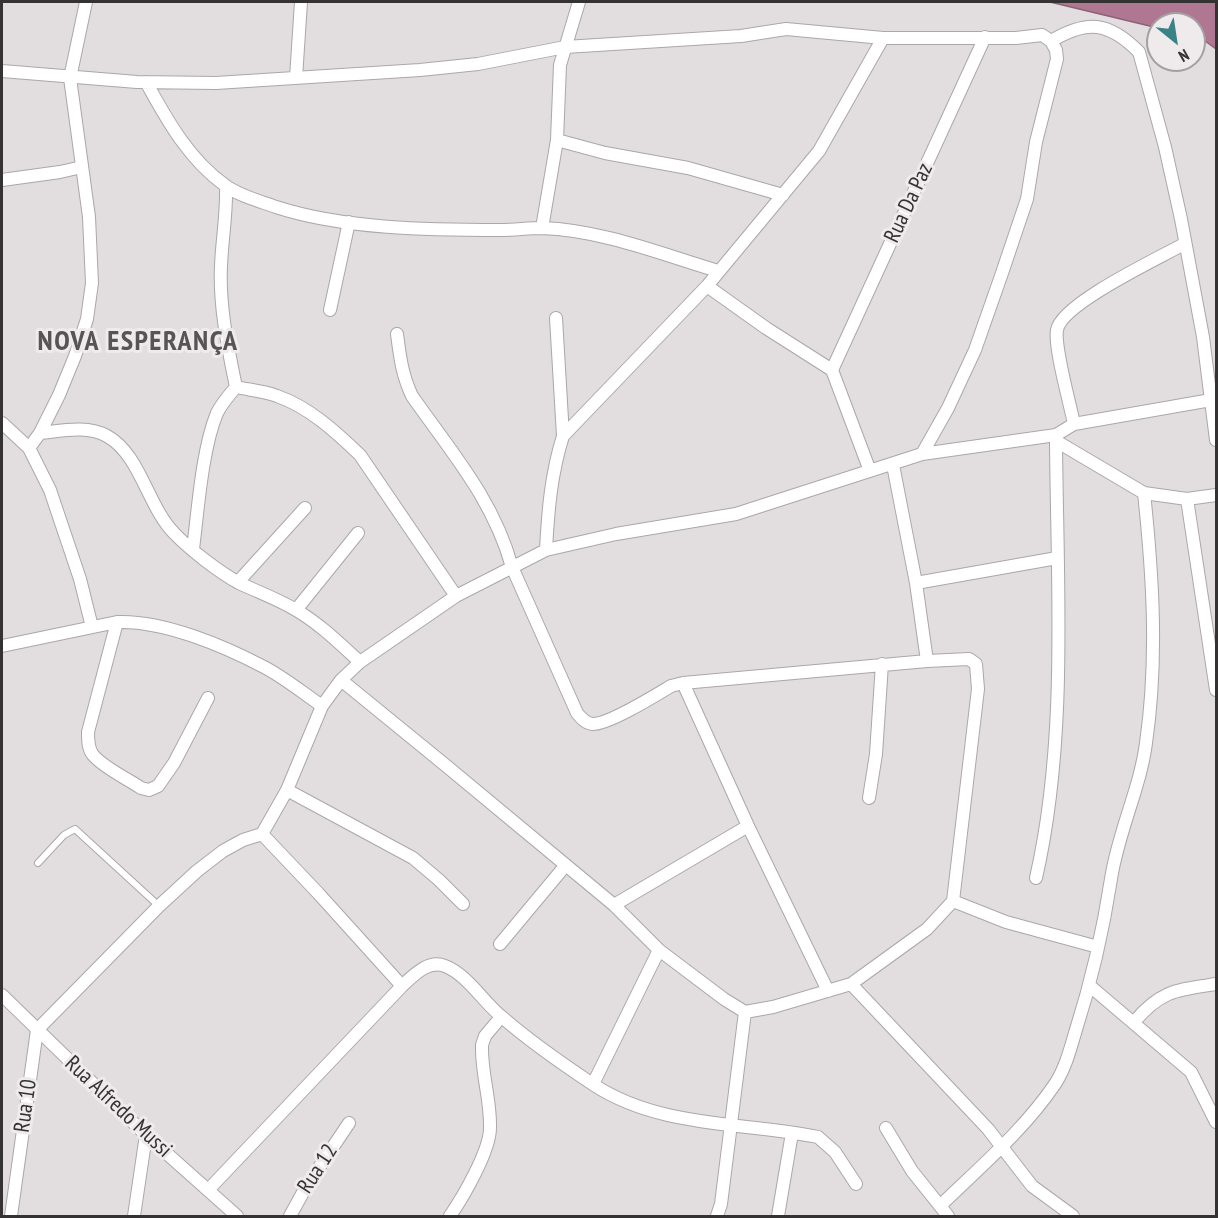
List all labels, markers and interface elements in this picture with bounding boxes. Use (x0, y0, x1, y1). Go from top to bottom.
north arrow (1146, 12, 1206, 72)
text: N (1175, 45, 1193, 67)
street label: Rua Da Paz (879, 159, 939, 247)
district label: NOVA ESPERANÇA (38, 325, 238, 359)
street label: Rua Alfredo Mussi (59, 1051, 177, 1163)
street label: Rua 10 (9, 1078, 43, 1134)
street label: Rua 12 (292, 1139, 344, 1199)

